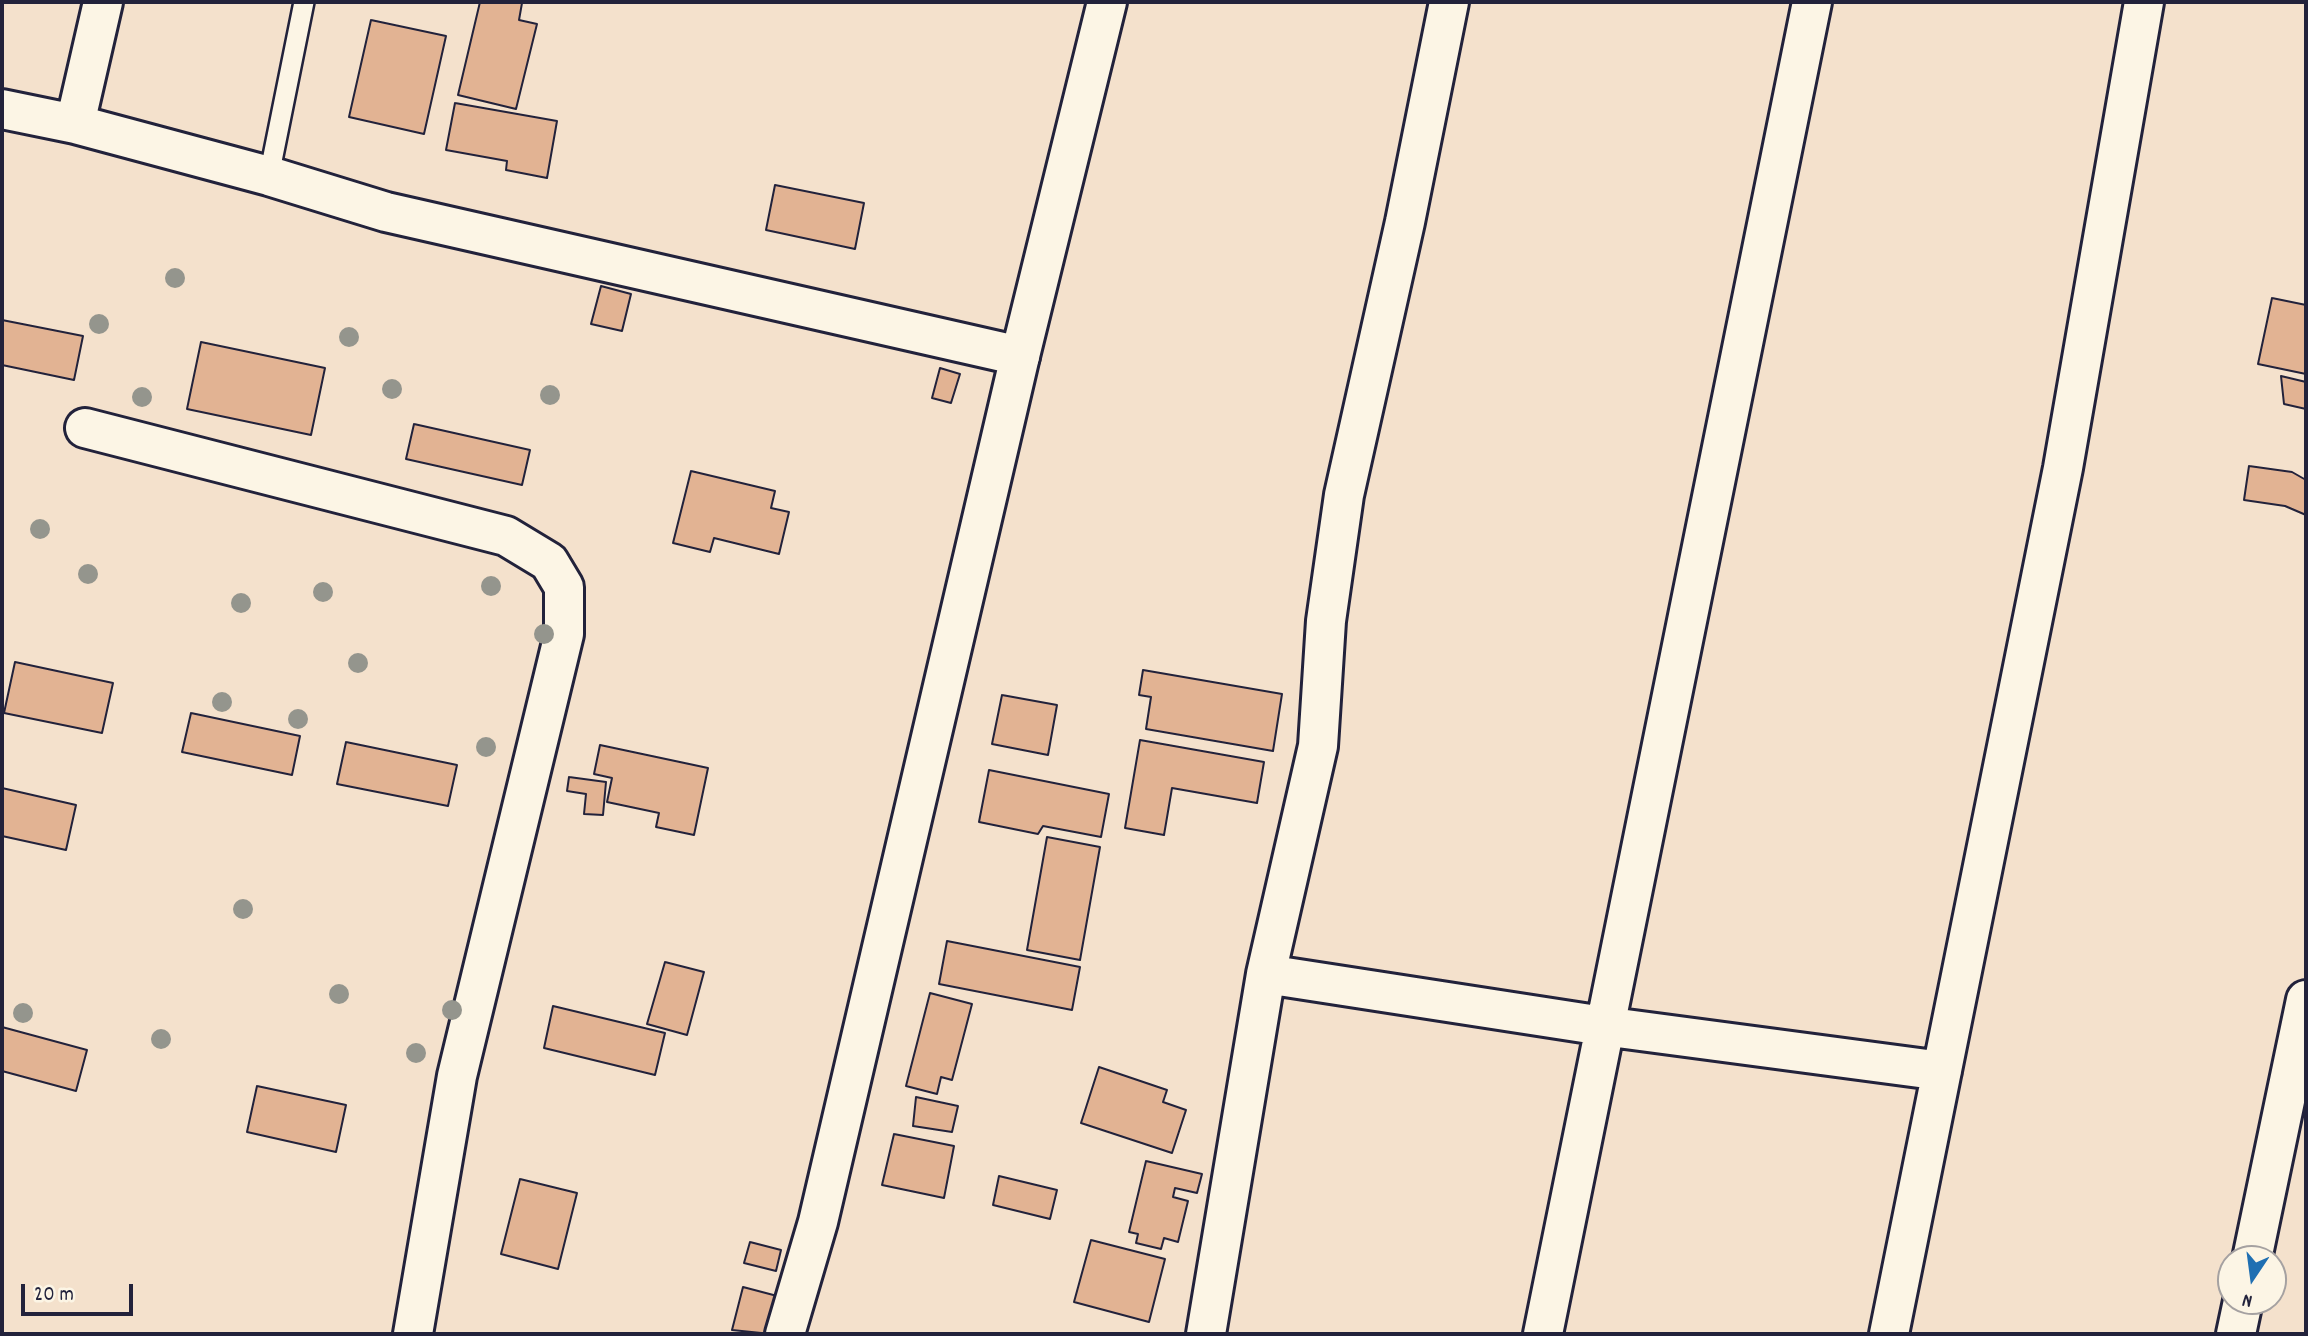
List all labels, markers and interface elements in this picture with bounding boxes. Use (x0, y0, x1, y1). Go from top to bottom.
north arrow (2217, 1245, 2287, 1315)
scale bar (24, 1270, 136, 1314)
text: 20 m (34, 1281, 74, 1311)
text: N (2240, 1285, 2255, 1313)

